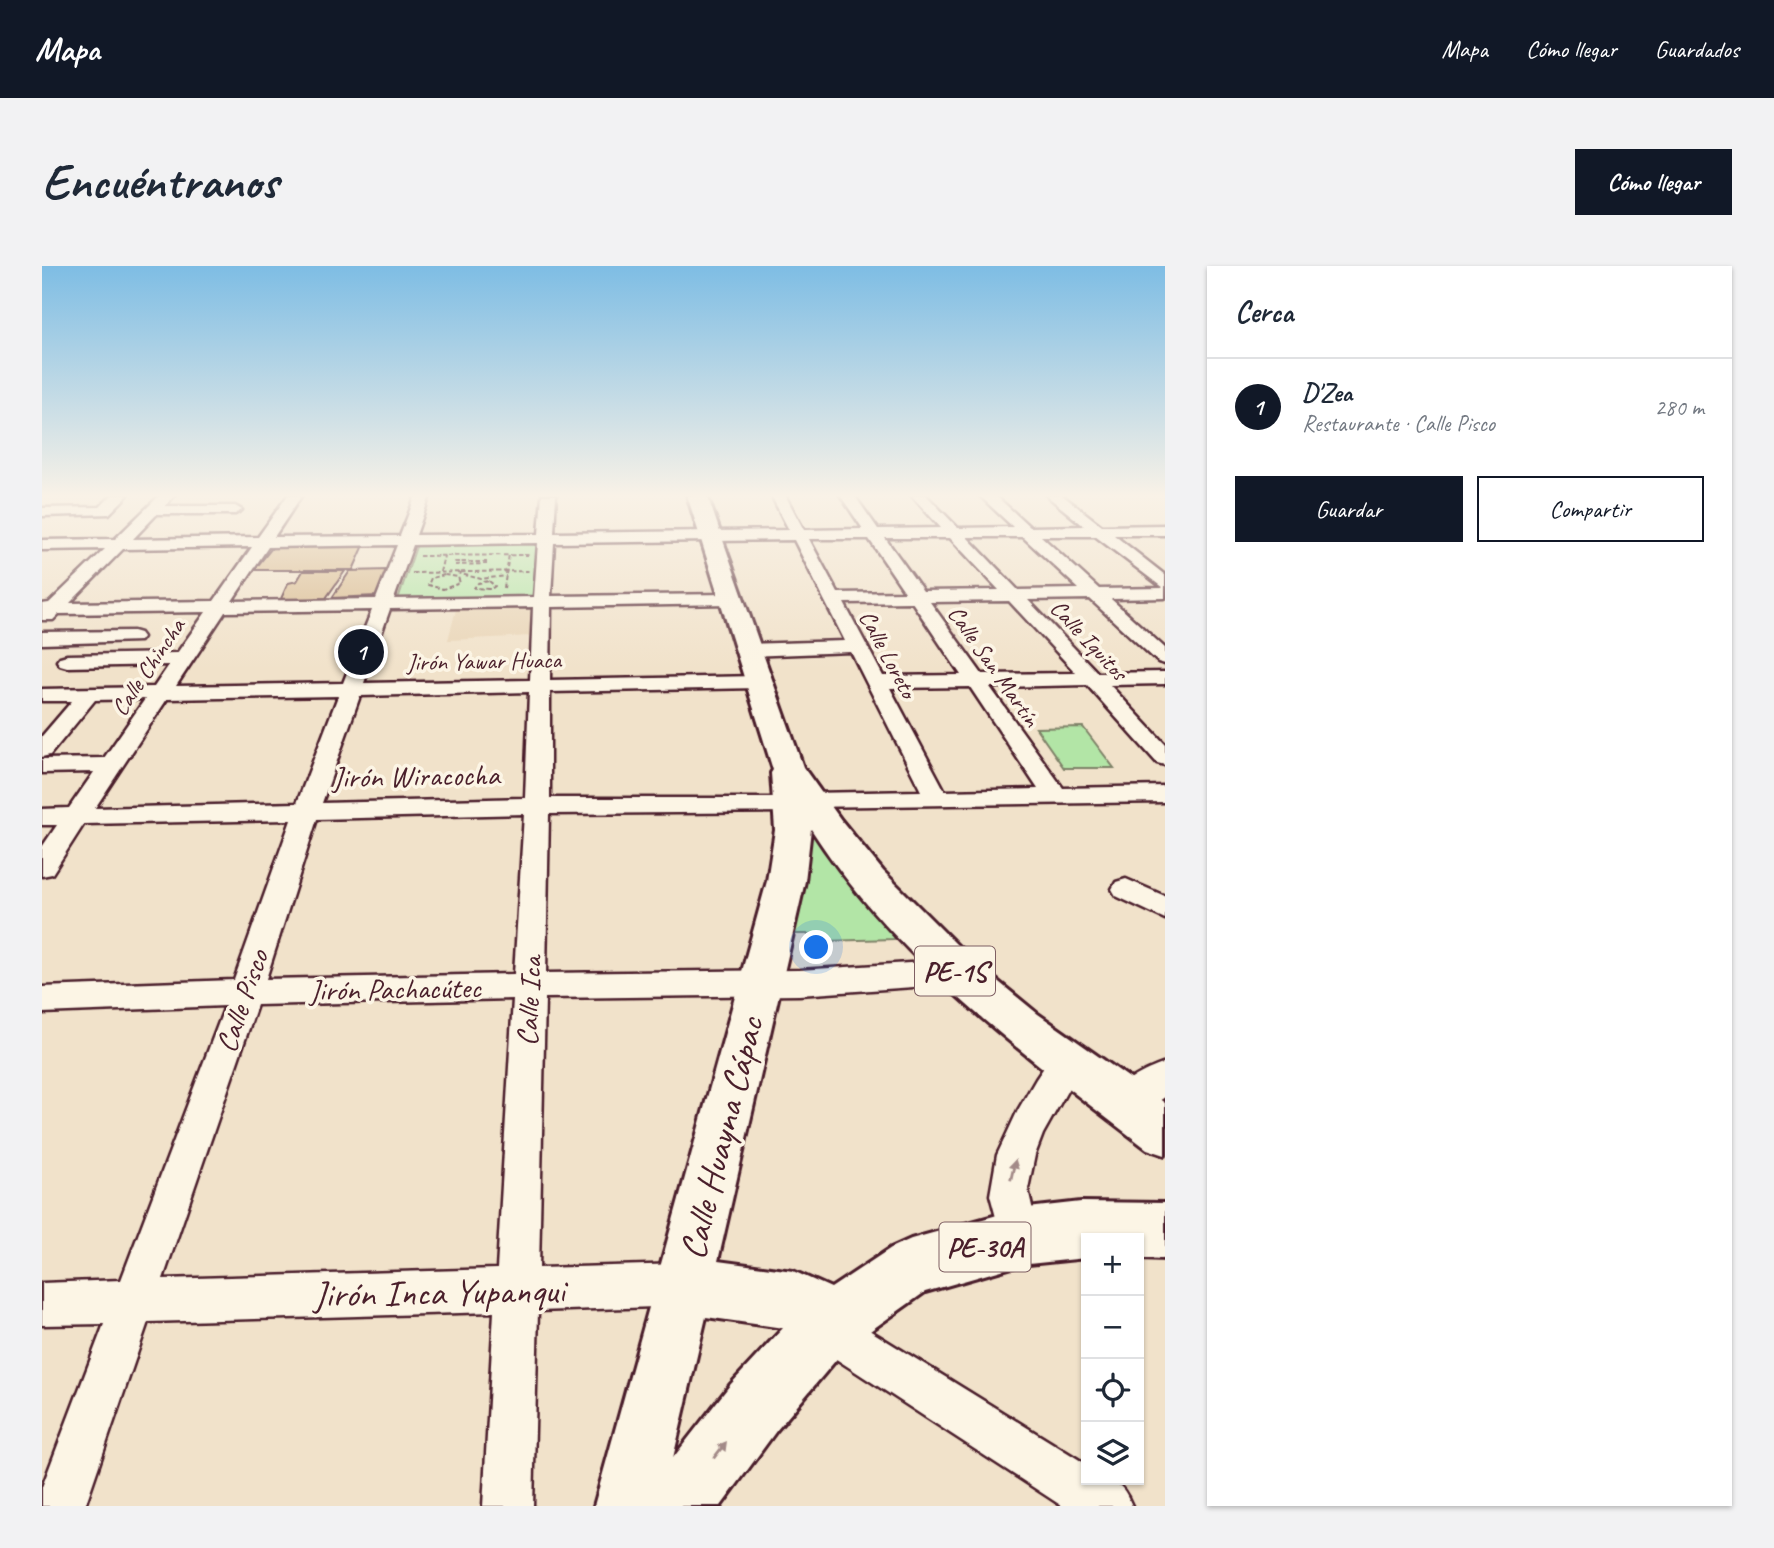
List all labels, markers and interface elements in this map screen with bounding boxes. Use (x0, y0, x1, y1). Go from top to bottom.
text: Mapa (35, 28, 100, 70)
text: Mapa (1441, 34, 1488, 64)
text: Cómo llegar (1526, 34, 1617, 64)
text: Guardados (1655, 34, 1739, 64)
button: Cómo llegar (1575, 149, 1732, 215)
text: Encuéntranos (42, 151, 278, 213)
text: Cerca (1235, 293, 1293, 331)
text: D'Zea (1302, 376, 1352, 409)
text: 1 (1253, 393, 1263, 422)
text: 280 m (1655, 393, 1704, 422)
text: Restaurante · Calle Pisco (1302, 409, 1495, 438)
button: Guardar (1235, 476, 1463, 542)
button: Compartir (1477, 476, 1704, 542)
street label: Calle Iquitos (1044, 593, 1135, 688)
street label: Calle San Martín (941, 600, 1047, 733)
street label: Calle Loreto (852, 605, 925, 705)
street label: Calle Chincha (104, 611, 192, 721)
pin: 1 (338, 626, 384, 678)
street label: Jirón Yawar Huaca (406, 645, 563, 677)
street label: Jirón Wiracocha (330, 756, 502, 796)
your location (799, 930, 833, 964)
street label: Calle Pisco (207, 944, 278, 1057)
road number: PE-1S (915, 946, 995, 996)
street label: Calle Ica (508, 952, 550, 1047)
street label: Jirón Pachacútec (307, 968, 482, 1010)
street label: Calle Huayna Cápac (668, 1010, 774, 1264)
one-way arrow (1008, 1159, 1019, 1181)
road number: PE-30A (940, 1222, 1030, 1272)
map controls (1081, 1233, 1144, 1485)
button: + (1081, 1233, 1144, 1296)
street label: Jirón Inca Yupanqui (311, 1266, 569, 1318)
button: − (1081, 1296, 1144, 1359)
button: locate (1081, 1359, 1144, 1422)
button: layers (1081, 1422, 1144, 1485)
one-way arrow (713, 1441, 727, 1459)

